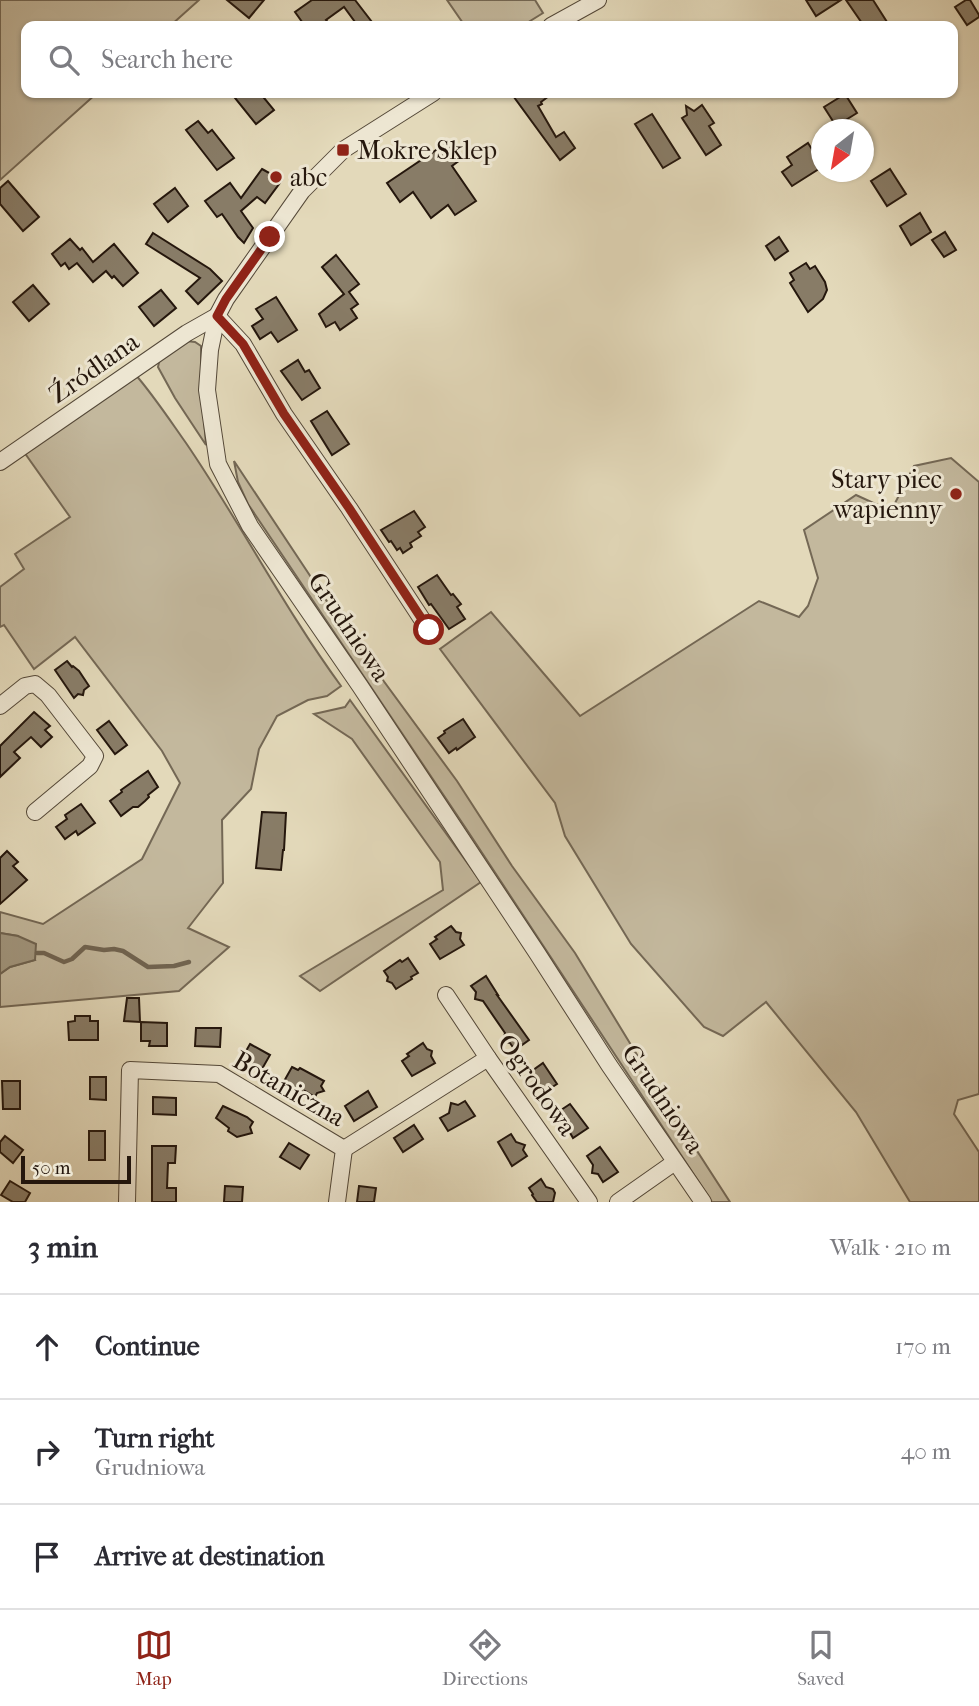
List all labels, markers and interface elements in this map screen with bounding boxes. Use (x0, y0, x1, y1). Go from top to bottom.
search box (21, 21, 958, 98)
icon: search (45, 41, 83, 79)
text: Search here (101, 44, 233, 75)
north arrow (811, 119, 874, 182)
place label: Mokre Sklep (357, 135, 497, 166)
marker: Mokre Sklep (335, 142, 351, 158)
place label: abc (290, 162, 327, 193)
marker: abc (268, 169, 284, 185)
route end (254, 221, 285, 252)
street label: Źródlana (43, 325, 146, 410)
place label: Stary piec wapienny (831, 464, 943, 525)
marker: Stary piec wapienny (948, 486, 964, 502)
street label: Grudniowa (301, 567, 397, 688)
route start (413, 614, 444, 645)
street label: Ogrodowa (491, 1028, 584, 1142)
street label: Grudniowa (615, 1039, 711, 1160)
street label: Botaniczna (228, 1045, 351, 1134)
scale bar (21, 1153, 131, 1185)
text: 50 m (32, 1157, 71, 1179)
text: 3 min (28, 1230, 98, 1265)
text: Walk · 210 m (830, 1234, 951, 1261)
icon: ahead (28, 1328, 66, 1366)
text: Continue (95, 1331, 200, 1362)
text: 170 m (895, 1333, 951, 1360)
text: Turn right (95, 1423, 215, 1454)
icon: right (28, 1433, 66, 1471)
text: 40 m (901, 1438, 951, 1465)
text: Grudniowa (95, 1454, 205, 1481)
icon: arrive (28, 1538, 66, 1576)
text: Arrive at destination (95, 1541, 325, 1572)
tab: Map (135, 1626, 173, 1690)
tab: Directions (442, 1626, 528, 1690)
tab: Saved (797, 1626, 844, 1690)

